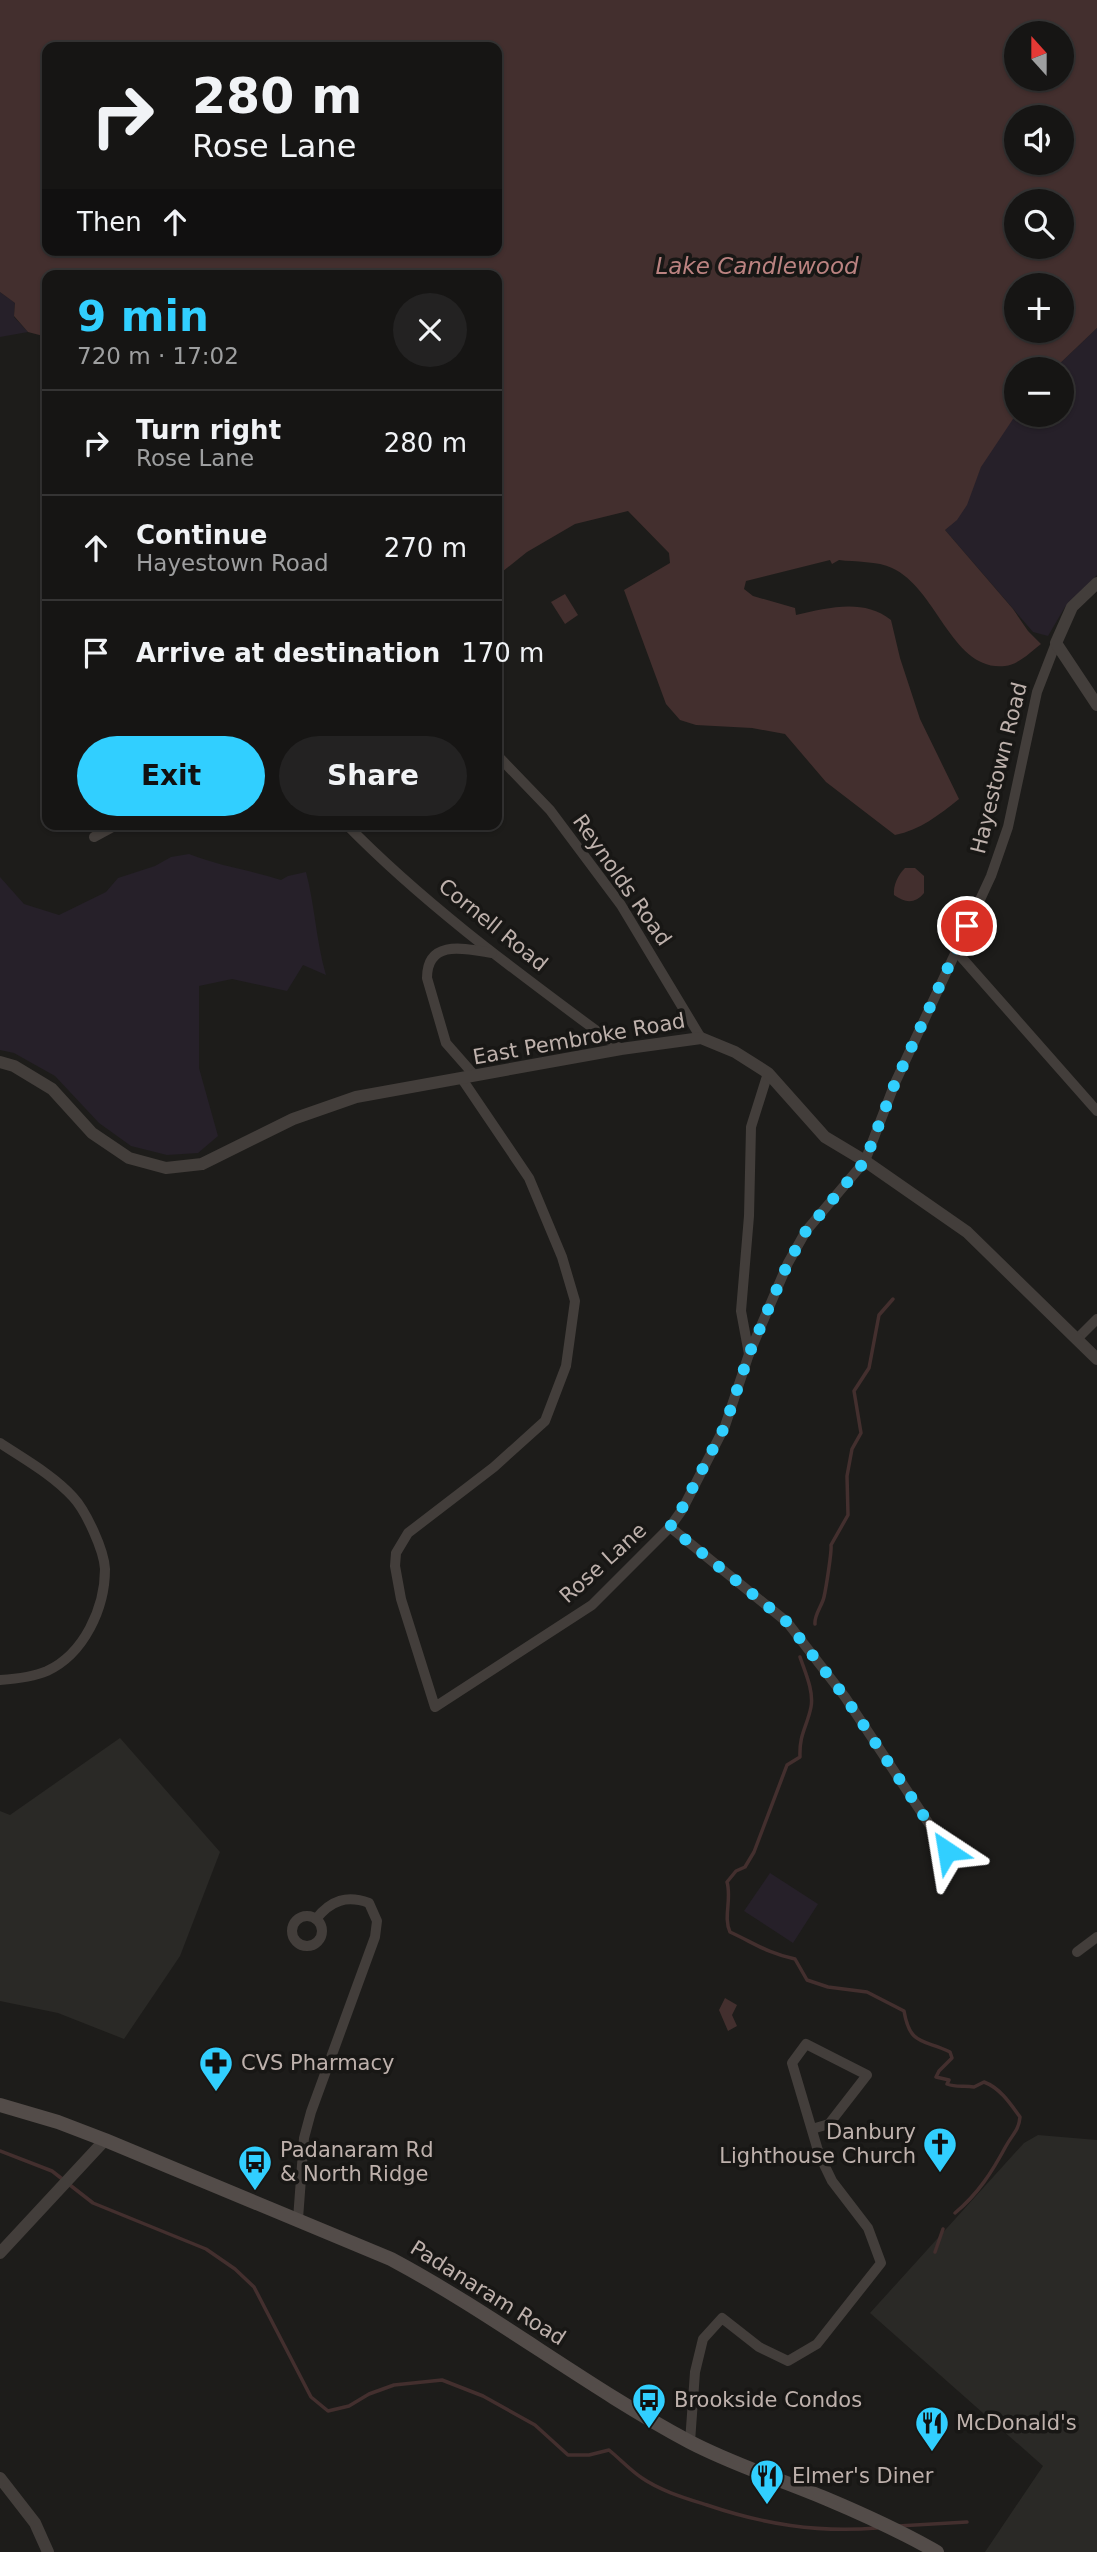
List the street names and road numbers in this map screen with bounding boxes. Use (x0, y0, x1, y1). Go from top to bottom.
street label: Hayestown Road (966, 680, 1032, 856)
street label: Reynolds Road (568, 810, 676, 950)
street label: Cornell Road (434, 874, 552, 976)
street label: East Pembroke Road (471, 1008, 687, 1070)
street label: Rose Lane (555, 1518, 651, 1608)
street label: Padanaram Road (406, 2236, 570, 2350)

